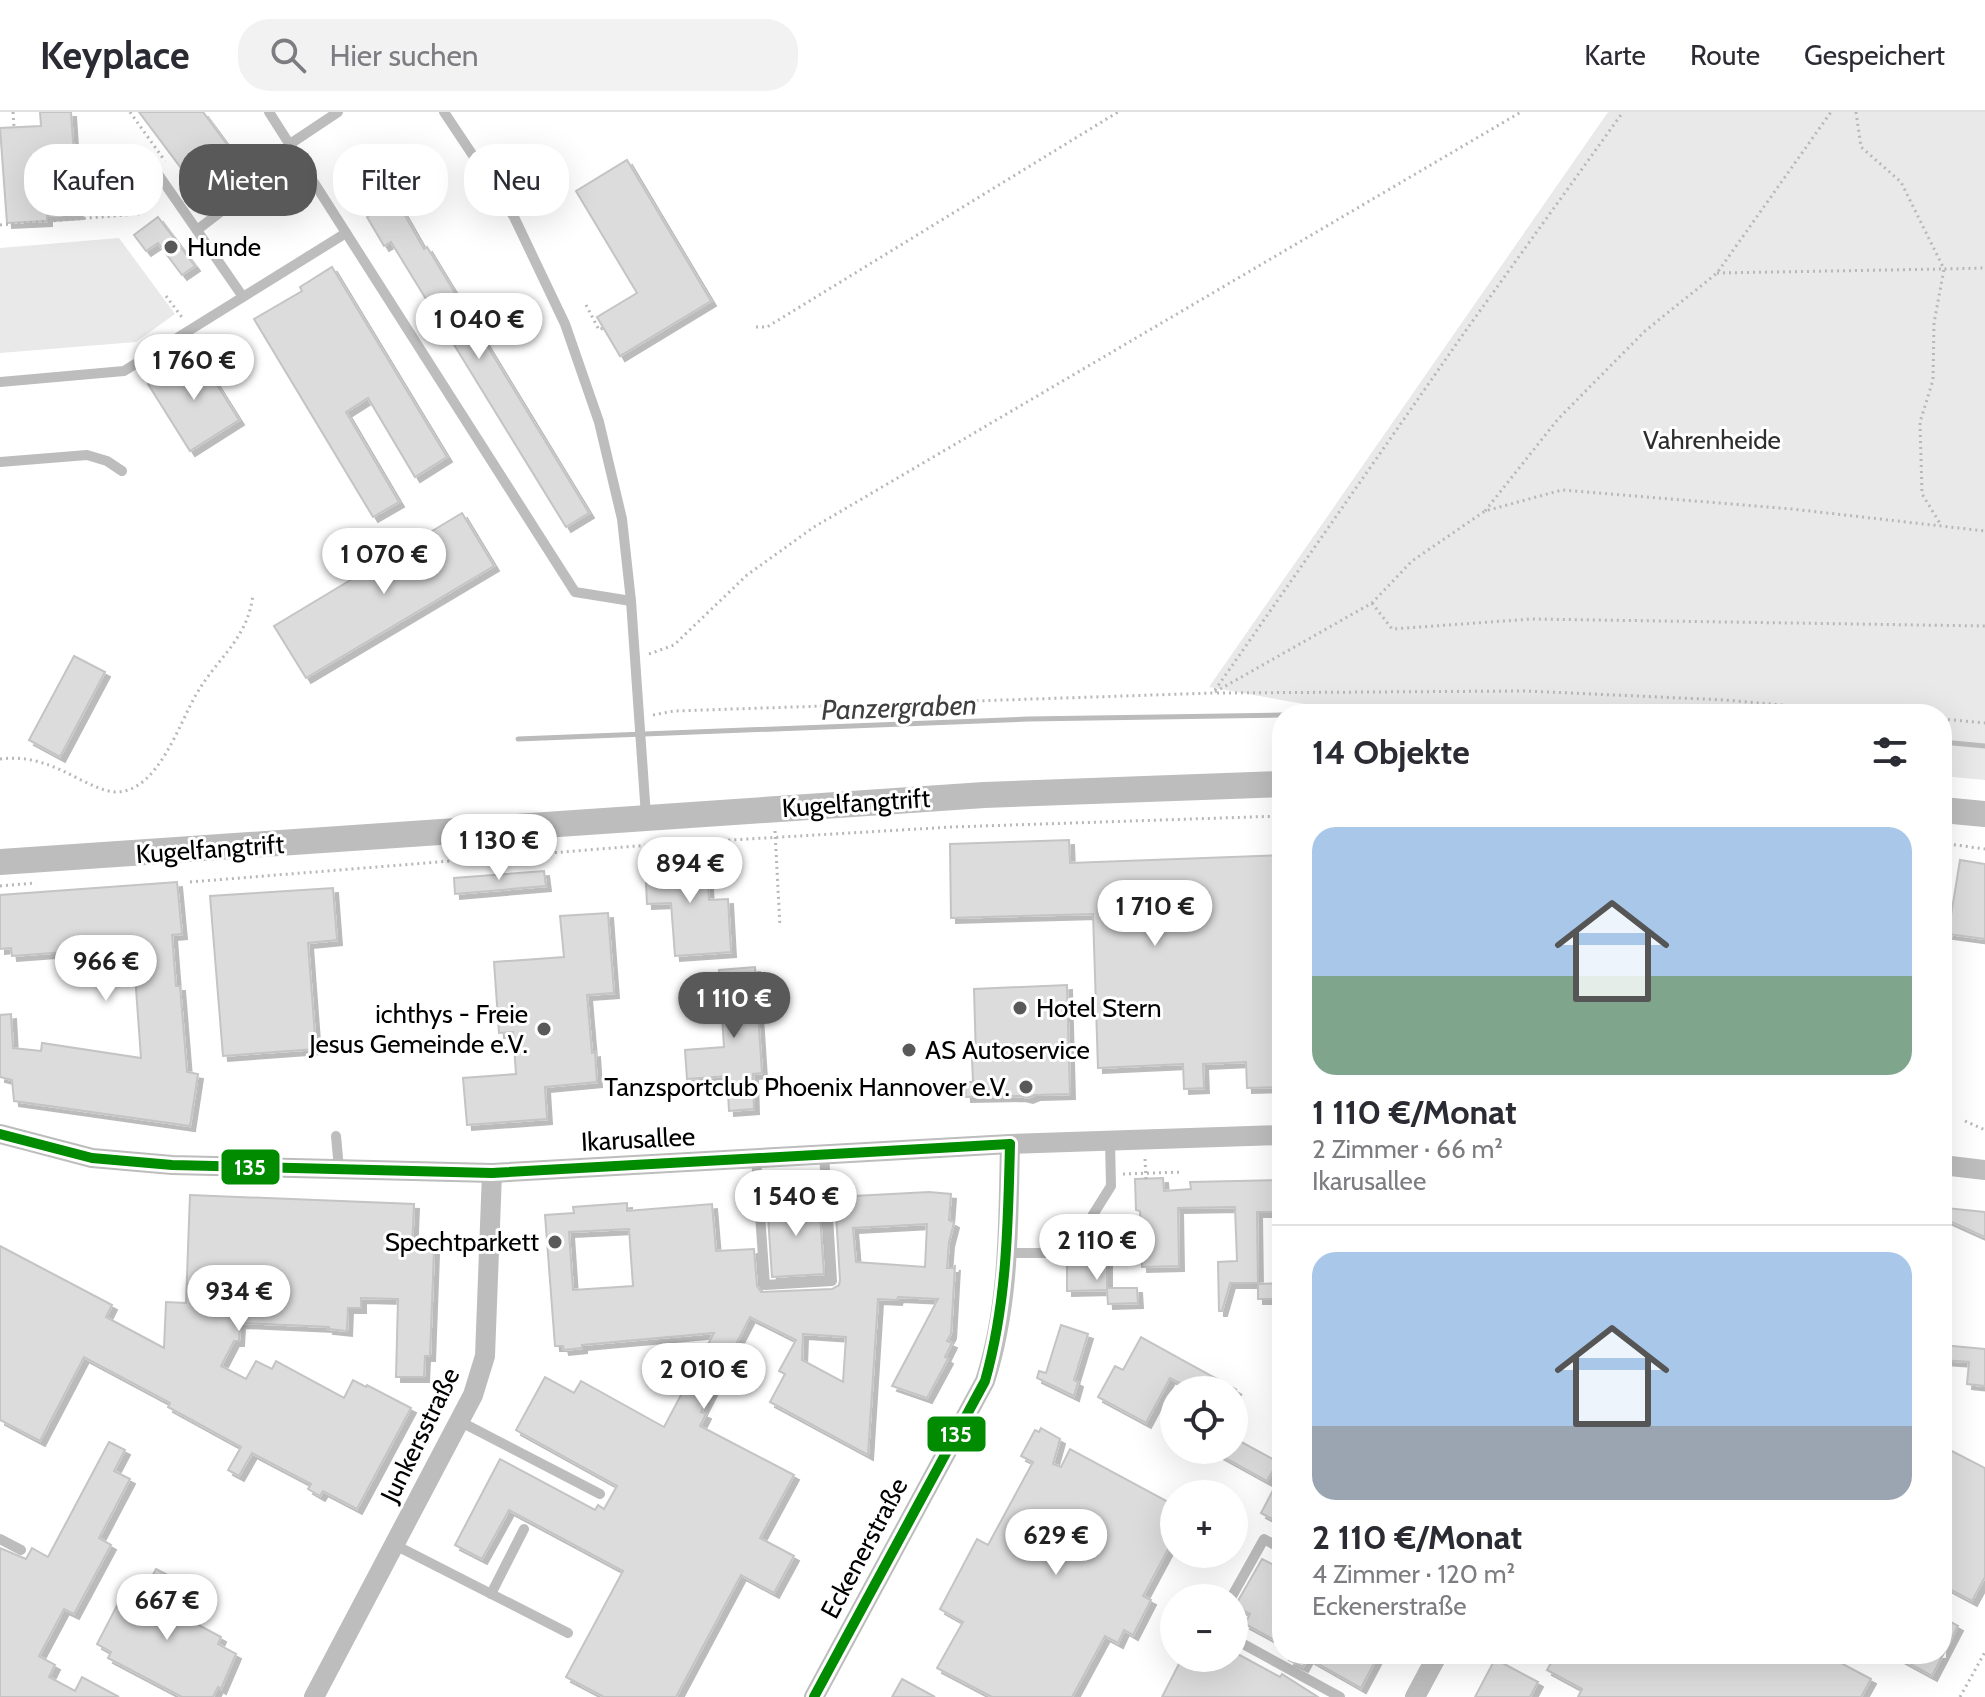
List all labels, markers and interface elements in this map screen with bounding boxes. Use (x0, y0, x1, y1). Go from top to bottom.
search box (238, 19, 798, 91)
text: Keyplace (40, 32, 190, 79)
icon: search (266, 33, 310, 77)
text: Hier suchen (330, 37, 479, 74)
text: Karte (1584, 38, 1646, 72)
text: Route (1690, 38, 1760, 72)
text: Gespeichert (1804, 38, 1945, 72)
chip: Kaufen (24, 144, 163, 216)
chip: Mieten (179, 144, 317, 216)
chip: Filter (333, 144, 448, 216)
chip: Neu (464, 144, 569, 216)
place label: Hunde (187, 231, 261, 263)
marker: Hunde (162, 238, 180, 256)
pin: 1 040 € (405, 293, 553, 361)
text: 1 040 € (434, 303, 524, 335)
pin: 1 760 € (120, 334, 268, 402)
text: 1 760 € (152, 344, 236, 376)
park label: Vahrenheide (1643, 424, 1781, 456)
pin: 1 070 € (310, 528, 458, 596)
text: 1 070 € (340, 538, 428, 570)
water label: Panzergraben (821, 687, 977, 727)
icon: filters (1868, 730, 1912, 774)
text: 14 Objekte (1312, 731, 1470, 773)
street label: Kugelfangtrift (781, 782, 931, 824)
pin: 1 130 € (425, 814, 573, 882)
text: 1 130 € (459, 824, 539, 856)
street label: Kugelfangtrift (135, 828, 285, 870)
pin: 894 € (634, 837, 746, 905)
text: 894 € (656, 847, 724, 879)
icon: home (1540, 879, 1684, 1023)
pin: 1 710 € (1081, 880, 1229, 948)
text: 1 710 € (1115, 890, 1195, 922)
pin: 966 € (50, 935, 162, 1003)
text: 966 € (73, 945, 139, 977)
pin: 1 110 € (660, 972, 808, 1040)
text: 1 110 € (696, 982, 772, 1014)
place label: Hotel Stern (1036, 992, 1162, 1024)
place label: ichthys - Freie Jesus Gemeinde e.V. (308, 998, 528, 1060)
marker: Hotel Stern (1011, 999, 1029, 1017)
marker: ichthys - Freie Jesus Gemeinde e.V. (535, 1020, 553, 1038)
place label: AS Autoservice (925, 1034, 1090, 1066)
marker: AS Autoservice (900, 1041, 918, 1059)
place label: Tanzsportclub Phoenix Hannover e.V. (604, 1071, 1010, 1103)
marker: Tanzsportclub Phoenix Hannover e.V. (1017, 1078, 1035, 1096)
text: 1 110 €/Monat (1312, 1091, 1517, 1133)
street label: Ikarusallee (580, 1120, 696, 1158)
text: 2 Zimmer · 66 m² (1312, 1133, 1503, 1165)
line badge: 135 (220, 1148, 281, 1186)
text: 135 (234, 1154, 266, 1181)
text: Ikarusallee (1312, 1165, 1426, 1197)
pin: 1 540 € (722, 1170, 870, 1238)
text: 1 540 € (753, 1180, 839, 1212)
pin: 2 110 € (1023, 1214, 1171, 1282)
text: 2 110 € (1057, 1224, 1137, 1256)
place label: Spechtparkett (385, 1226, 539, 1258)
marker: Spechtparkett (546, 1233, 564, 1251)
pin: 934 € (183, 1265, 295, 1333)
text: 934 € (205, 1275, 273, 1307)
icon: home (1540, 1304, 1684, 1448)
pin: 2 010 € (630, 1343, 778, 1411)
text: 2 010 € (660, 1353, 748, 1385)
street label: Junkersstraße (373, 1362, 466, 1509)
map controls (1160, 1376, 1248, 1672)
button: locate (1160, 1376, 1248, 1464)
line badge: 135 (926, 1415, 987, 1453)
text: 135 (940, 1421, 972, 1448)
street label: Eckenerstraße (814, 1472, 914, 1624)
button: + (1160, 1480, 1248, 1568)
pin: 629 € (1000, 1509, 1112, 1577)
text: 2 110 €/Monat (1312, 1516, 1522, 1558)
text: 629 € (1023, 1519, 1089, 1551)
text: 4 Zimmer · 120 m² (1312, 1558, 1515, 1590)
pin: 667 € (111, 1574, 223, 1642)
text: 667 € (134, 1584, 200, 1616)
button: − (1160, 1584, 1248, 1672)
text: Eckenerstraße (1312, 1590, 1466, 1622)

